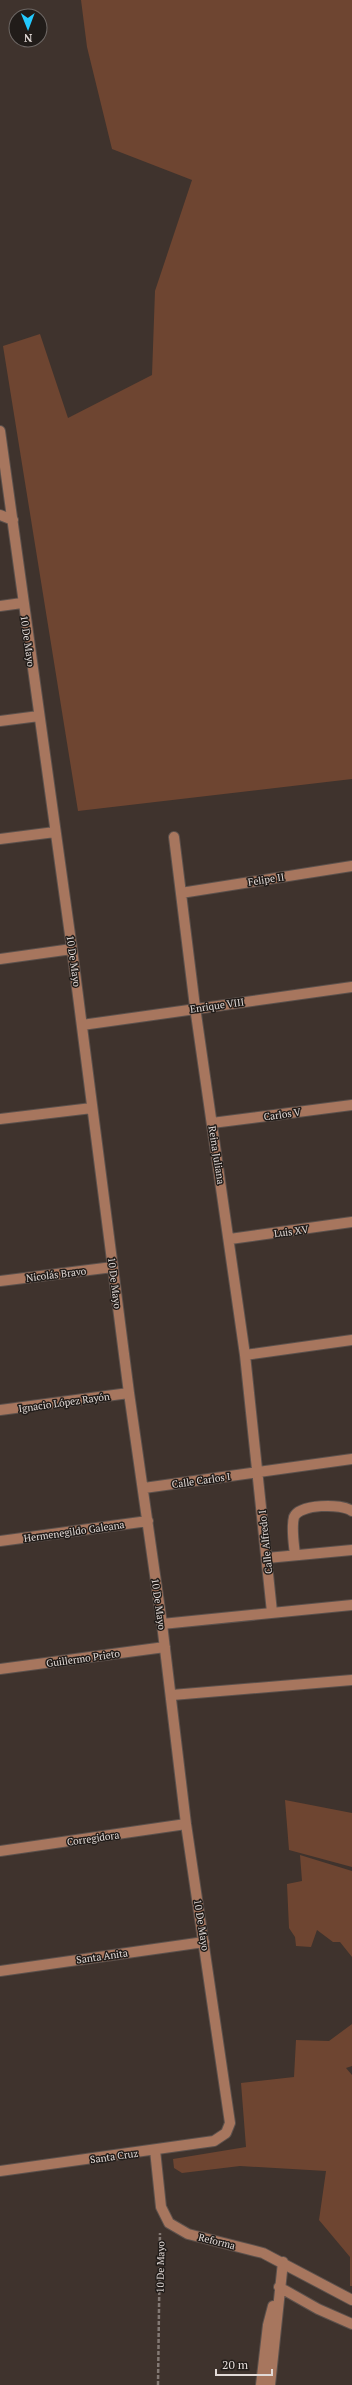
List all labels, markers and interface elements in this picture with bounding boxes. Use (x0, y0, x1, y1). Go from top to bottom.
north arrow (8, 8, 48, 48)
text: N (23, 31, 32, 45)
street label: 10 De Mayo (17, 615, 38, 668)
street label: Felipe II (247, 870, 286, 889)
street label: 10 De Mayo (63, 935, 84, 988)
street label: Enrique VIII (189, 995, 245, 1016)
street label: Carlos V (263, 1105, 302, 1124)
street label: Reina Juliana (205, 1125, 228, 1185)
street label: Luis XV (273, 1223, 309, 1240)
street label: 10 De Mayo (105, 1257, 124, 1310)
street label: Nicolás Bravo (25, 1264, 87, 1285)
street label: Ignacio López Rayón (18, 1390, 111, 1415)
street label: Calle Carlos I (171, 1470, 232, 1491)
street label: Calle Alfredo I (256, 1509, 275, 1574)
street label: Hermenegildo Galeana (23, 1518, 125, 1545)
street label: 10 De Mayo (148, 1578, 169, 1631)
street label: Guillermo Prieto (45, 1647, 121, 1670)
street label: Corregidora (66, 1828, 120, 1849)
street label: 10 De Mayo (191, 1899, 212, 1952)
street label: Santa Anita (75, 1946, 129, 1967)
street label: Santa Cruz (89, 2147, 139, 2166)
street label: Reforma (197, 2231, 237, 2252)
street label: 10 De Mayo (154, 2241, 167, 2293)
scale bar (216, 2351, 272, 2377)
text: 20 m (222, 2357, 249, 2372)

